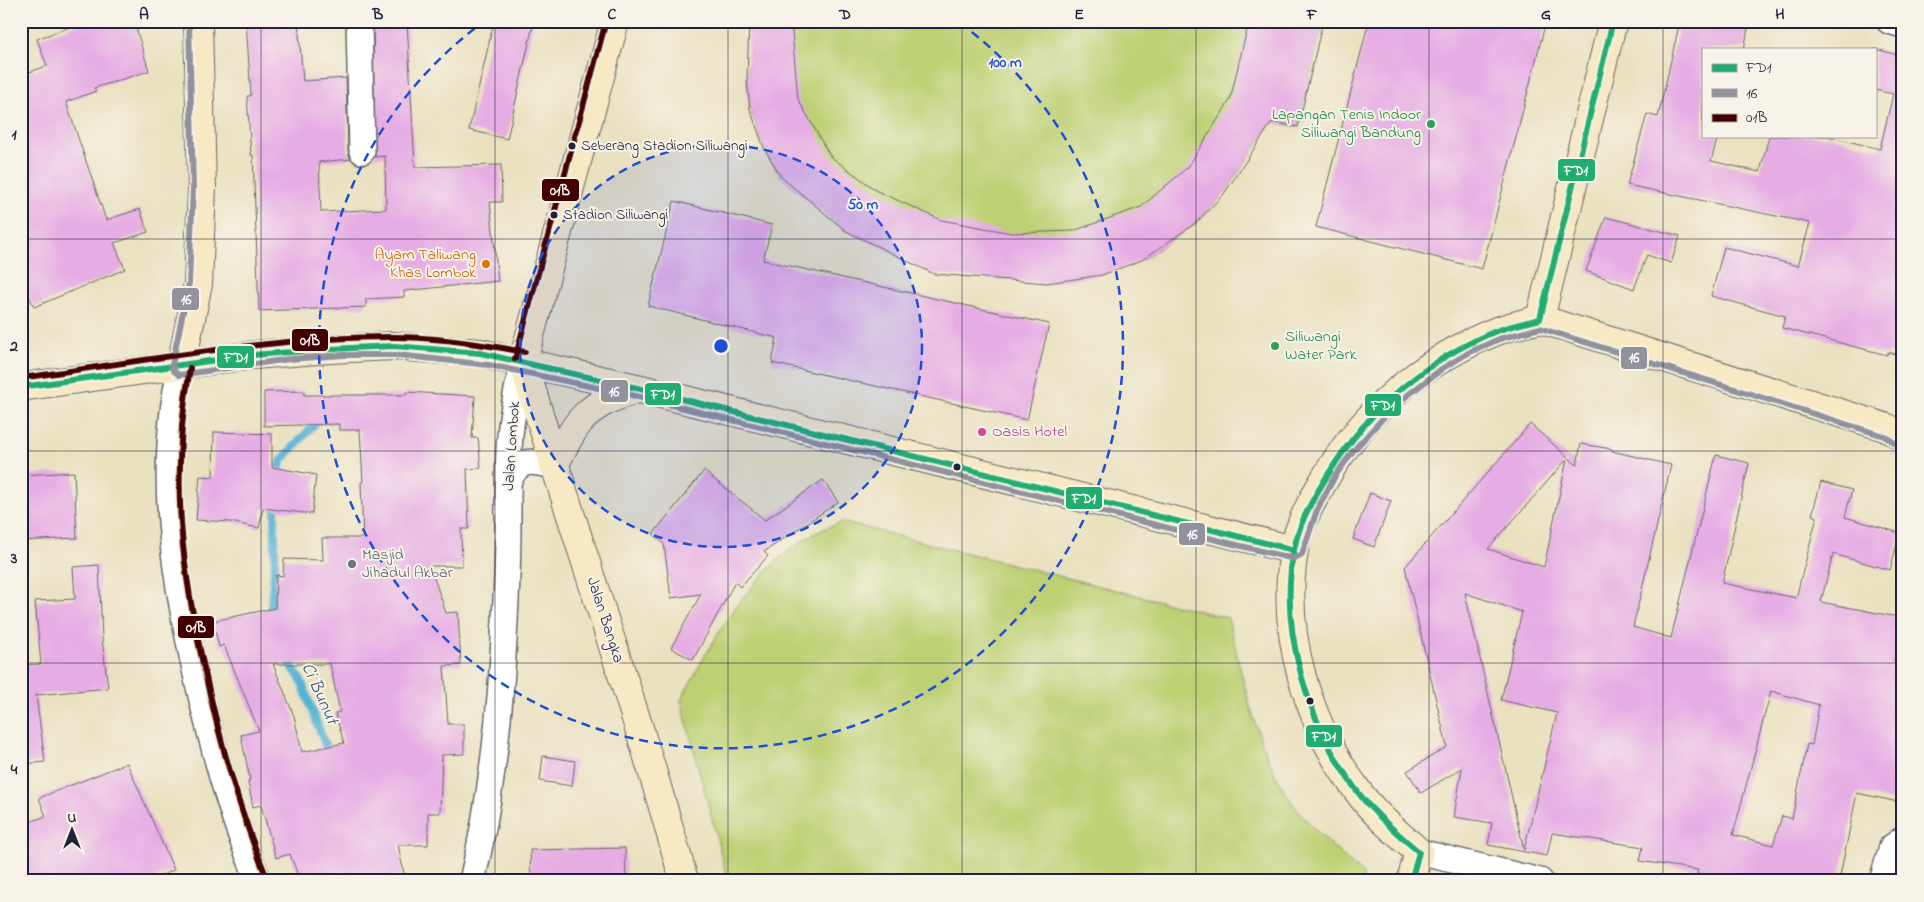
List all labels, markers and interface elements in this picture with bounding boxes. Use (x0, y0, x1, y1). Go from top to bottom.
text: A (139, 3, 149, 27)
text: B (372, 3, 384, 27)
text: C (608, 3, 617, 27)
text: D (838, 3, 851, 27)
text: E (1074, 3, 1084, 27)
text: F (1306, 3, 1318, 27)
text: G (1541, 3, 1551, 27)
text: H (1775, 3, 1785, 27)
legend (1702, 48, 1876, 138)
text: 100 m (988, 52, 1022, 74)
text: FD1 (1745, 57, 1772, 79)
text: 16 (1746, 83, 1758, 105)
place label: Lapangan Tenis Indoor Siliwangi Bandung (1272, 103, 1421, 145)
text: 01B (1746, 107, 1767, 129)
marker: Lapangan Tenis Indoor Siliwangi Bandung (1425, 118, 1437, 130)
text: 1 (11, 123, 17, 147)
place label: Seberang Stadion Siliwangi (581, 135, 748, 158)
marker: Seberang Stadion Siliwangi (567, 141, 577, 151)
line badge: FD1 (1557, 158, 1596, 182)
text: FD1 (1563, 161, 1588, 182)
line badge: 01B (541, 178, 580, 202)
text: 01B (549, 181, 571, 202)
text: 50 m (848, 194, 879, 216)
place label: Stadion Siliwangi (563, 204, 668, 227)
marker: Stadion Siliwangi (549, 210, 559, 220)
place label: Ayam Taliwang Khas Lombok (375, 243, 477, 285)
marker: Ayam Taliwang Khas Lombok (480, 258, 492, 270)
line badge: 16 (171, 287, 200, 311)
text: 16 (181, 290, 192, 311)
place label: Siliwangi Water Park (1285, 325, 1357, 367)
line badge: 01B (291, 328, 329, 352)
text: 01B (299, 331, 321, 352)
text: 2 (9, 335, 18, 359)
centre of rings (712, 337, 730, 355)
marker: Siliwangi Water Park (1269, 340, 1281, 352)
line badge: FD1 (216, 345, 255, 369)
line badge: 16 (1620, 346, 1648, 370)
text: FD1 (223, 348, 248, 369)
text: 16 (1629, 348, 1640, 369)
line badge: 16 (600, 379, 629, 403)
text: 16 (609, 382, 620, 403)
line badge: FD1 (644, 382, 682, 406)
text: FD1 (650, 385, 675, 406)
line badge: FD1 (1364, 393, 1402, 417)
text: FD1 (1370, 396, 1395, 417)
street label: Jalan Lombok (497, 399, 527, 492)
place label: Oasis Hotel (992, 420, 1067, 444)
marker: Oasis Hotel (976, 426, 988, 438)
unlabelled marker (952, 462, 962, 472)
line badge: FD1 (1065, 486, 1103, 510)
text: FD1 (1071, 489, 1096, 510)
line badge: 16 (1178, 522, 1206, 546)
text: 16 (1187, 525, 1198, 546)
place label: Masjid Jihadul Akbar (362, 543, 453, 585)
text: 3 (10, 547, 18, 571)
marker: Masjid Jihadul Akbar (346, 558, 358, 570)
street label: Jalan Bangka (580, 574, 630, 666)
line badge: 01B (177, 615, 215, 639)
text: 01B (185, 618, 207, 639)
water label: Ci Bunut (294, 659, 345, 731)
unlabelled marker (1305, 696, 1315, 706)
line badge: FD1 (1305, 724, 1343, 748)
text: FD1 (1311, 727, 1336, 748)
text: 4 (10, 758, 18, 782)
north arrow (48, 804, 98, 854)
text: U (68, 808, 77, 829)

